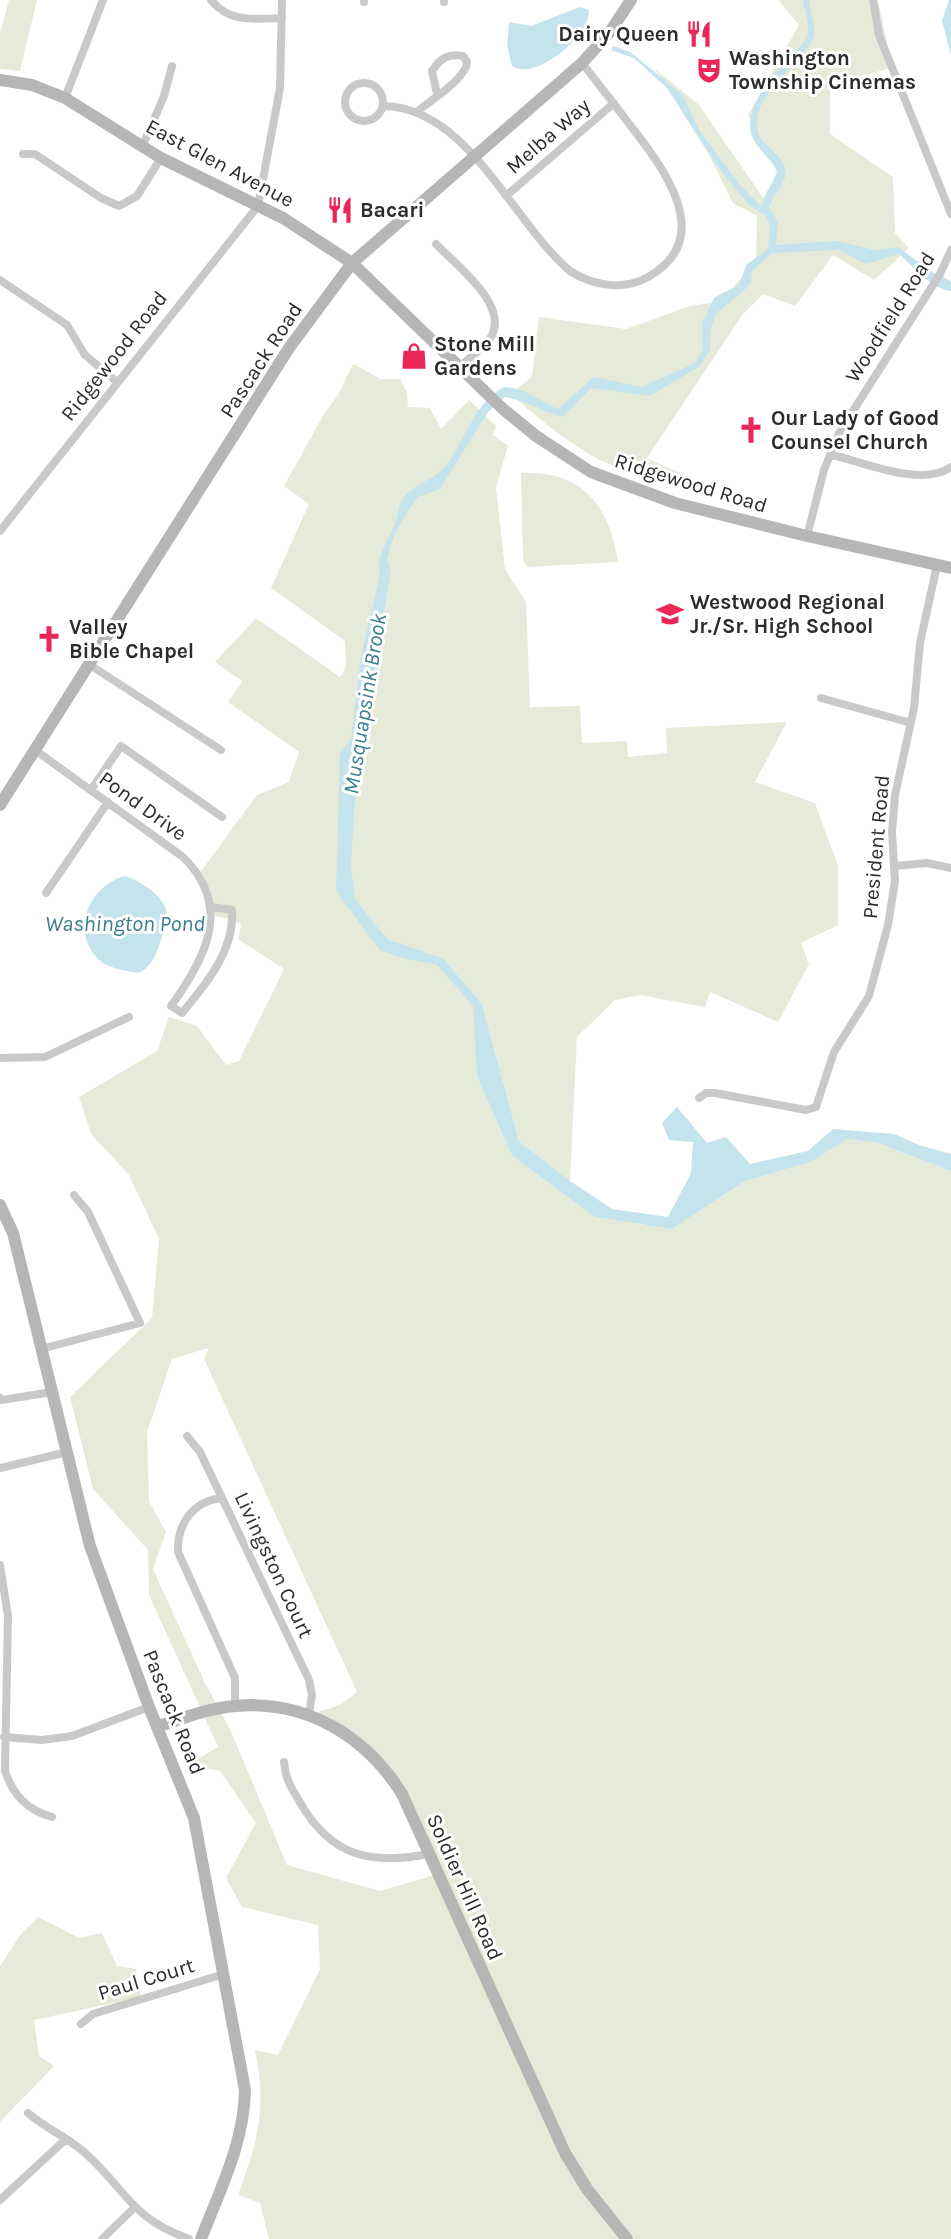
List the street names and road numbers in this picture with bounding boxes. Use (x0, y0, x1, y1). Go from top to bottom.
street label: Melba Way (501, 93, 595, 179)
street label: East Glen Avenue (142, 114, 298, 212)
street label: Woodfield Road (840, 247, 940, 387)
street label: Ridgewood Road (56, 286, 172, 426)
street label: Pascack Road (215, 298, 307, 422)
street label: Ridgewood Road (612, 448, 770, 518)
street label: Pond Drive (95, 766, 191, 846)
street label: President Road (858, 774, 894, 920)
street label: Livingston Court (230, 1488, 318, 1642)
street label: Pascack Road (138, 1646, 210, 1778)
street label: Soldier Hill Road (422, 1810, 508, 1964)
street label: Paul Court (95, 1953, 197, 2005)

